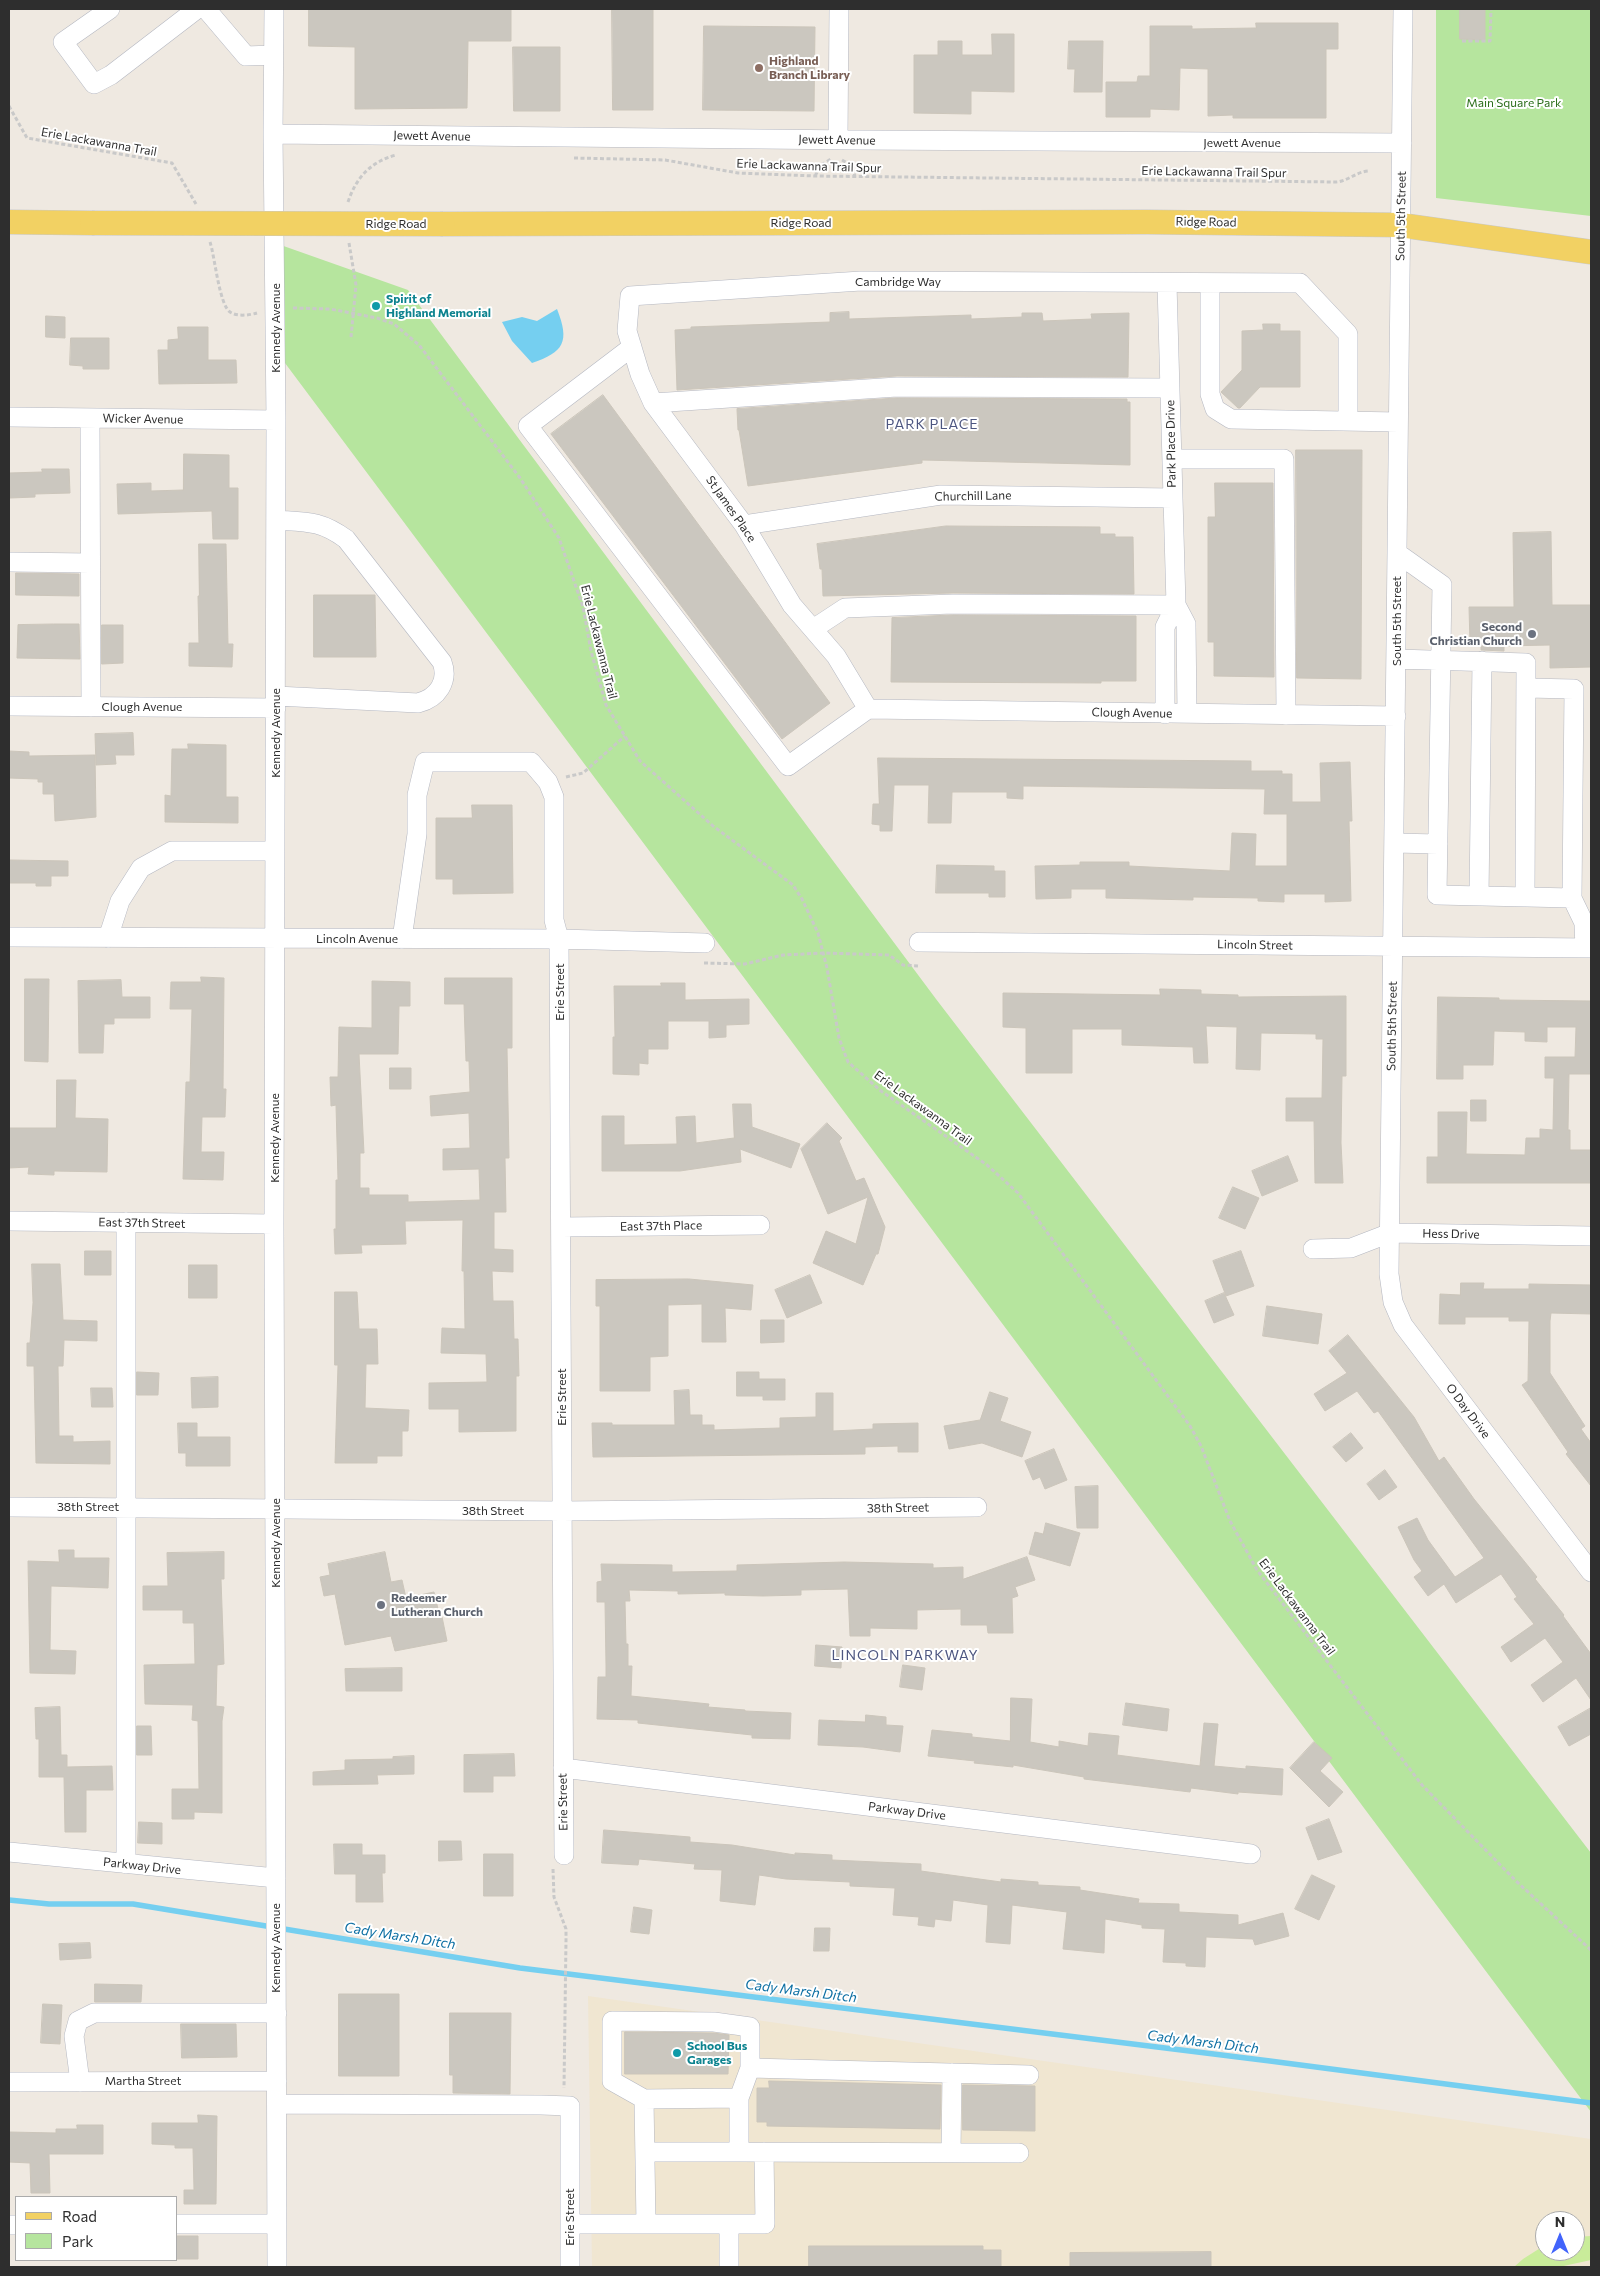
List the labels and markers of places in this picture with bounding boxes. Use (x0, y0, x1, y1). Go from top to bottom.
place label: Highland Branch Library (769, 54, 850, 82)
marker: Highland Branch Library (753, 62, 765, 74)
place label: Spirit of Highland Memorial (386, 292, 491, 320)
marker: Spirit of Highland Memorial (370, 300, 382, 312)
place label: Second Christian Church (1430, 620, 1522, 648)
marker: Second Christian Church (1526, 628, 1538, 640)
place label: Redeemer Lutheran Church (391, 1591, 483, 1619)
marker: Redeemer Lutheran Church (375, 1599, 387, 1611)
place label: School Bus Garages (687, 2039, 747, 2067)
marker: School Bus Garages (671, 2047, 683, 2059)

